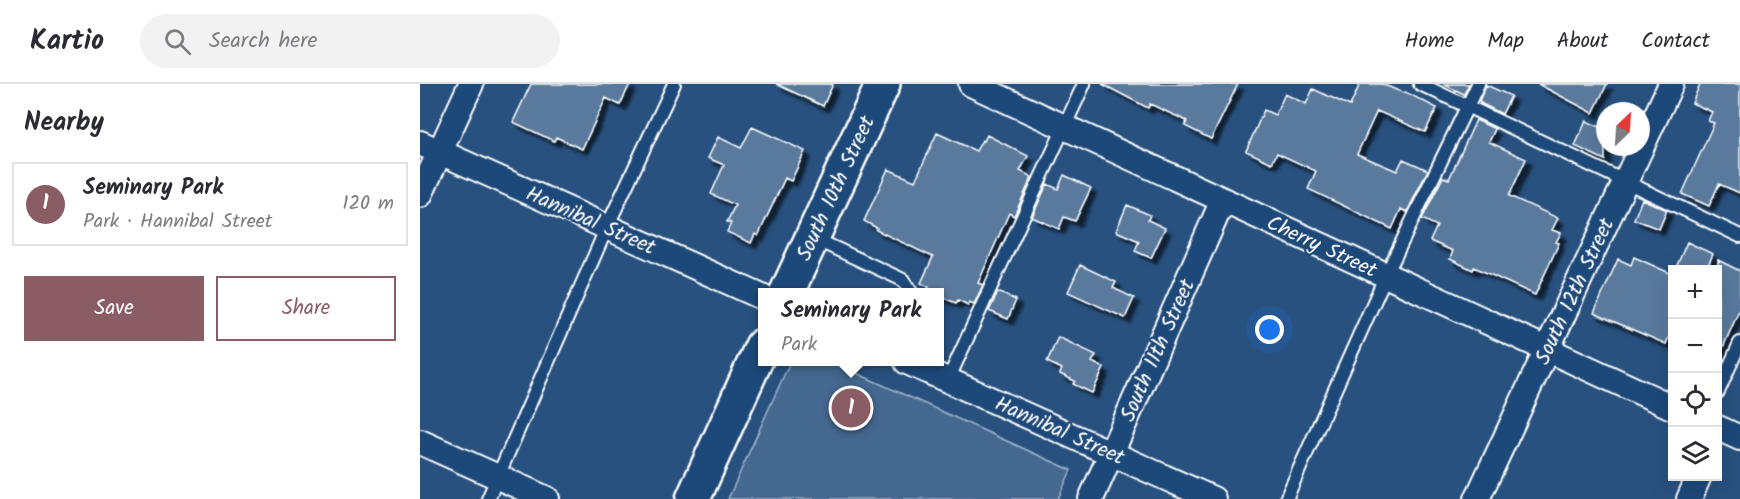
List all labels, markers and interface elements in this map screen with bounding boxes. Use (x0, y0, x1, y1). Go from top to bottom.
search box (140, 14, 560, 68)
text: Kartio (30, 19, 104, 64)
text: Search here (209, 24, 317, 59)
icon: search (161, 25, 194, 58)
text: Home (1405, 25, 1454, 58)
text: Map (1487, 25, 1524, 58)
text: About (1557, 25, 1608, 58)
text: Contact (1641, 25, 1710, 58)
text: Nearby (24, 102, 104, 144)
north arrow (1596, 102, 1650, 156)
street label: South 10th Street (788, 110, 885, 267)
text: Seminary Park (83, 171, 223, 206)
street label: Hannibal Street (520, 178, 661, 265)
text: 1 (42, 188, 49, 220)
text: 120 m (342, 188, 394, 220)
text: Park · Hannibal Street (83, 206, 272, 238)
street label: Cherry Street (1261, 207, 1383, 288)
street label: South 12th Street (1527, 212, 1624, 370)
map controls (1668, 265, 1722, 481)
button: + (1668, 265, 1722, 319)
street label: South 11th Street (1112, 273, 1205, 427)
button: Save (24, 276, 204, 341)
button: Share (216, 276, 396, 341)
popup (758, 288, 944, 366)
text: Seminary Park (781, 294, 921, 329)
your location (1255, 315, 1284, 344)
button: − (1668, 319, 1722, 373)
text: Park (781, 329, 817, 361)
button: locate (1668, 373, 1722, 427)
pin: 1 (832, 386, 870, 430)
street label: Hannibal Street (989, 388, 1130, 475)
button: layers (1668, 427, 1722, 481)

